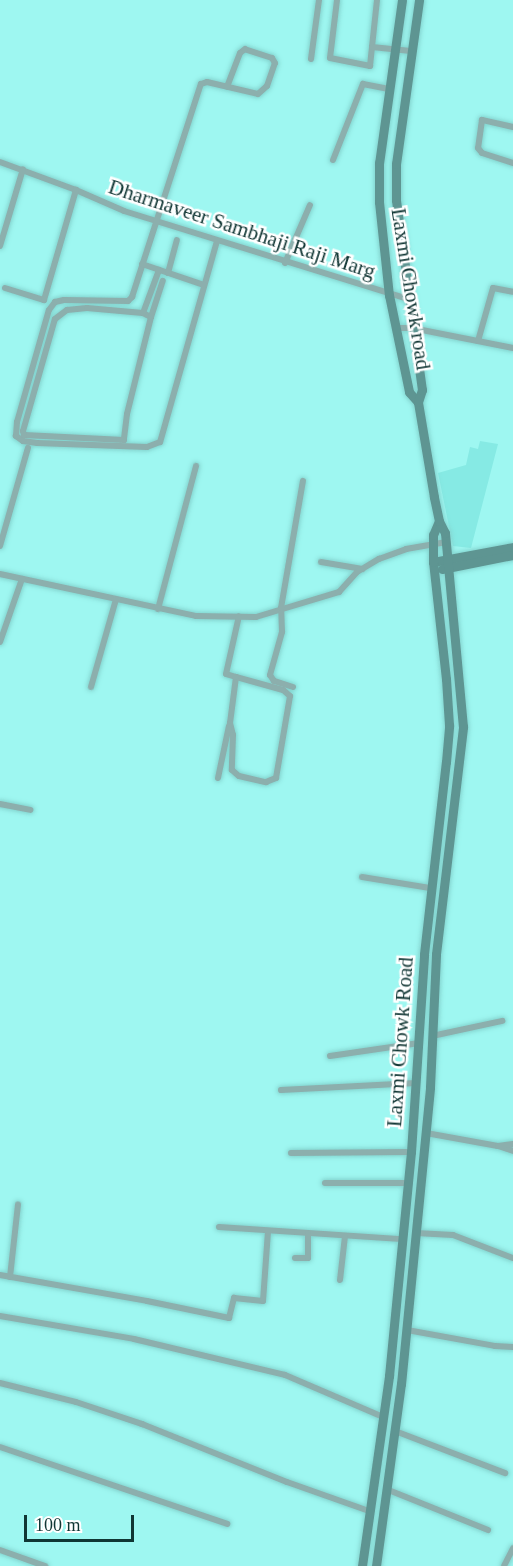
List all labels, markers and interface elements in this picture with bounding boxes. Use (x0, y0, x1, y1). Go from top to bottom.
street label: Dharmaveer Sambhaji Raji Marg (105, 174, 379, 284)
street label: Laxmi Chowk road (386, 206, 436, 372)
street label: Laxmi Chowk Road (381, 956, 419, 1128)
scale bar (27, 1503, 136, 1541)
text: 100 m (35, 1515, 81, 1535)

